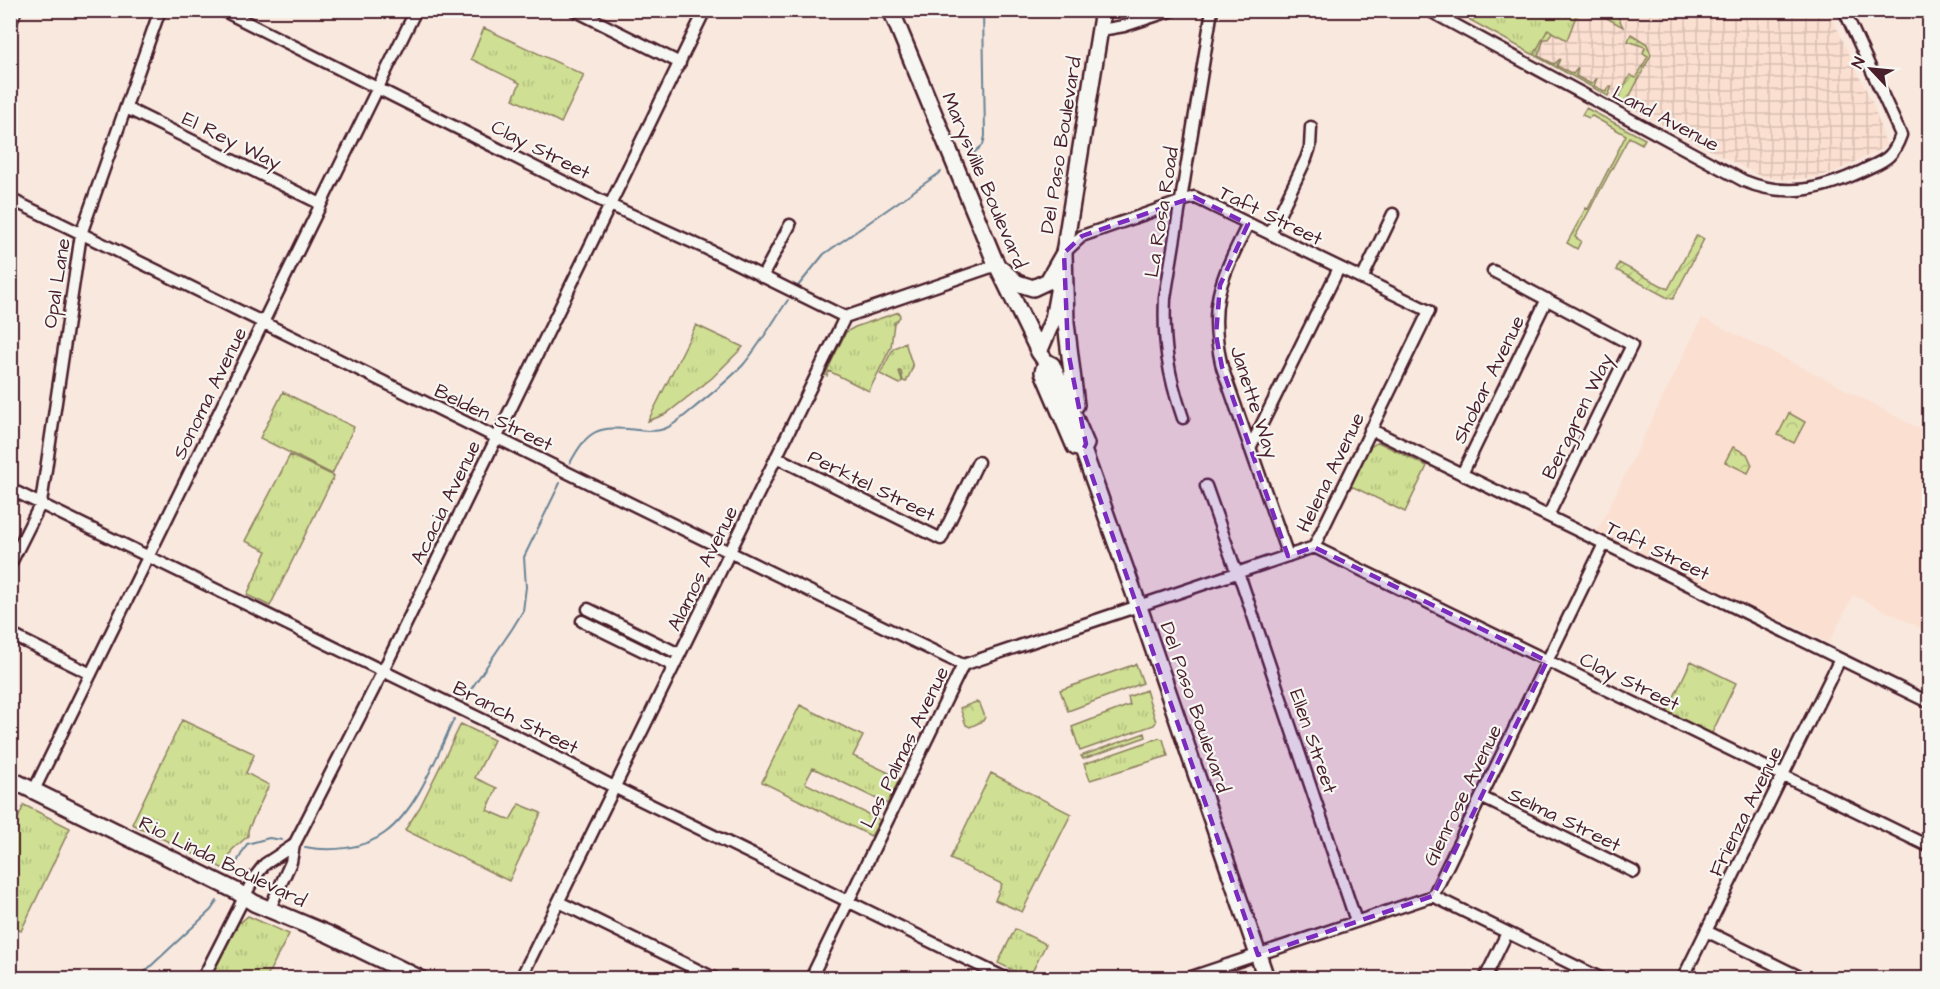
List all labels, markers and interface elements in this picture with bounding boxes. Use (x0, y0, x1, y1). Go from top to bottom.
north arrow (1841, 39, 1901, 99)
text: N (1846, 54, 1871, 72)
street label: Del Paso Boulevard (1033, 55, 1089, 236)
street label: Land Avenue (1607, 79, 1724, 159)
street label: Marysville Boulevard (933, 88, 1034, 273)
street label: El Rey Way (177, 105, 286, 178)
street label: Clay Street (486, 113, 595, 188)
street label: La Rosa Road (1138, 145, 1186, 279)
street label: Taft Street (1214, 179, 1327, 253)
street label: Opal Lane (36, 236, 78, 330)
street label: Shobar Avenue (1446, 310, 1532, 448)
street label: Sonoma Avenue (166, 322, 254, 464)
street label: Janette Way (1222, 343, 1285, 462)
street label: Berggren Way (1535, 349, 1621, 484)
street label: Belden Street (429, 377, 558, 459)
street label: Helena Avenue (1290, 408, 1372, 537)
street label: Acacia Avenue (404, 436, 488, 569)
street label: Perktel Street (803, 443, 940, 529)
street label: Alamos Avenue (661, 501, 745, 636)
street label: Taft Street (1601, 514, 1714, 588)
street label: Del Paso Boulevard (1153, 618, 1237, 796)
street label: Clay Street (1574, 646, 1684, 719)
street label: Las Palmas Avenue (854, 662, 956, 833)
street label: Branch Street (448, 674, 583, 762)
street label: Ellen Street (1282, 685, 1344, 797)
street label: Glenrose Avenue (1417, 720, 1509, 871)
street label: Frienza Avenue (1702, 741, 1790, 881)
street label: Selma Street (1503, 781, 1626, 859)
street label: Rio Linda Boulevard (134, 809, 311, 915)

